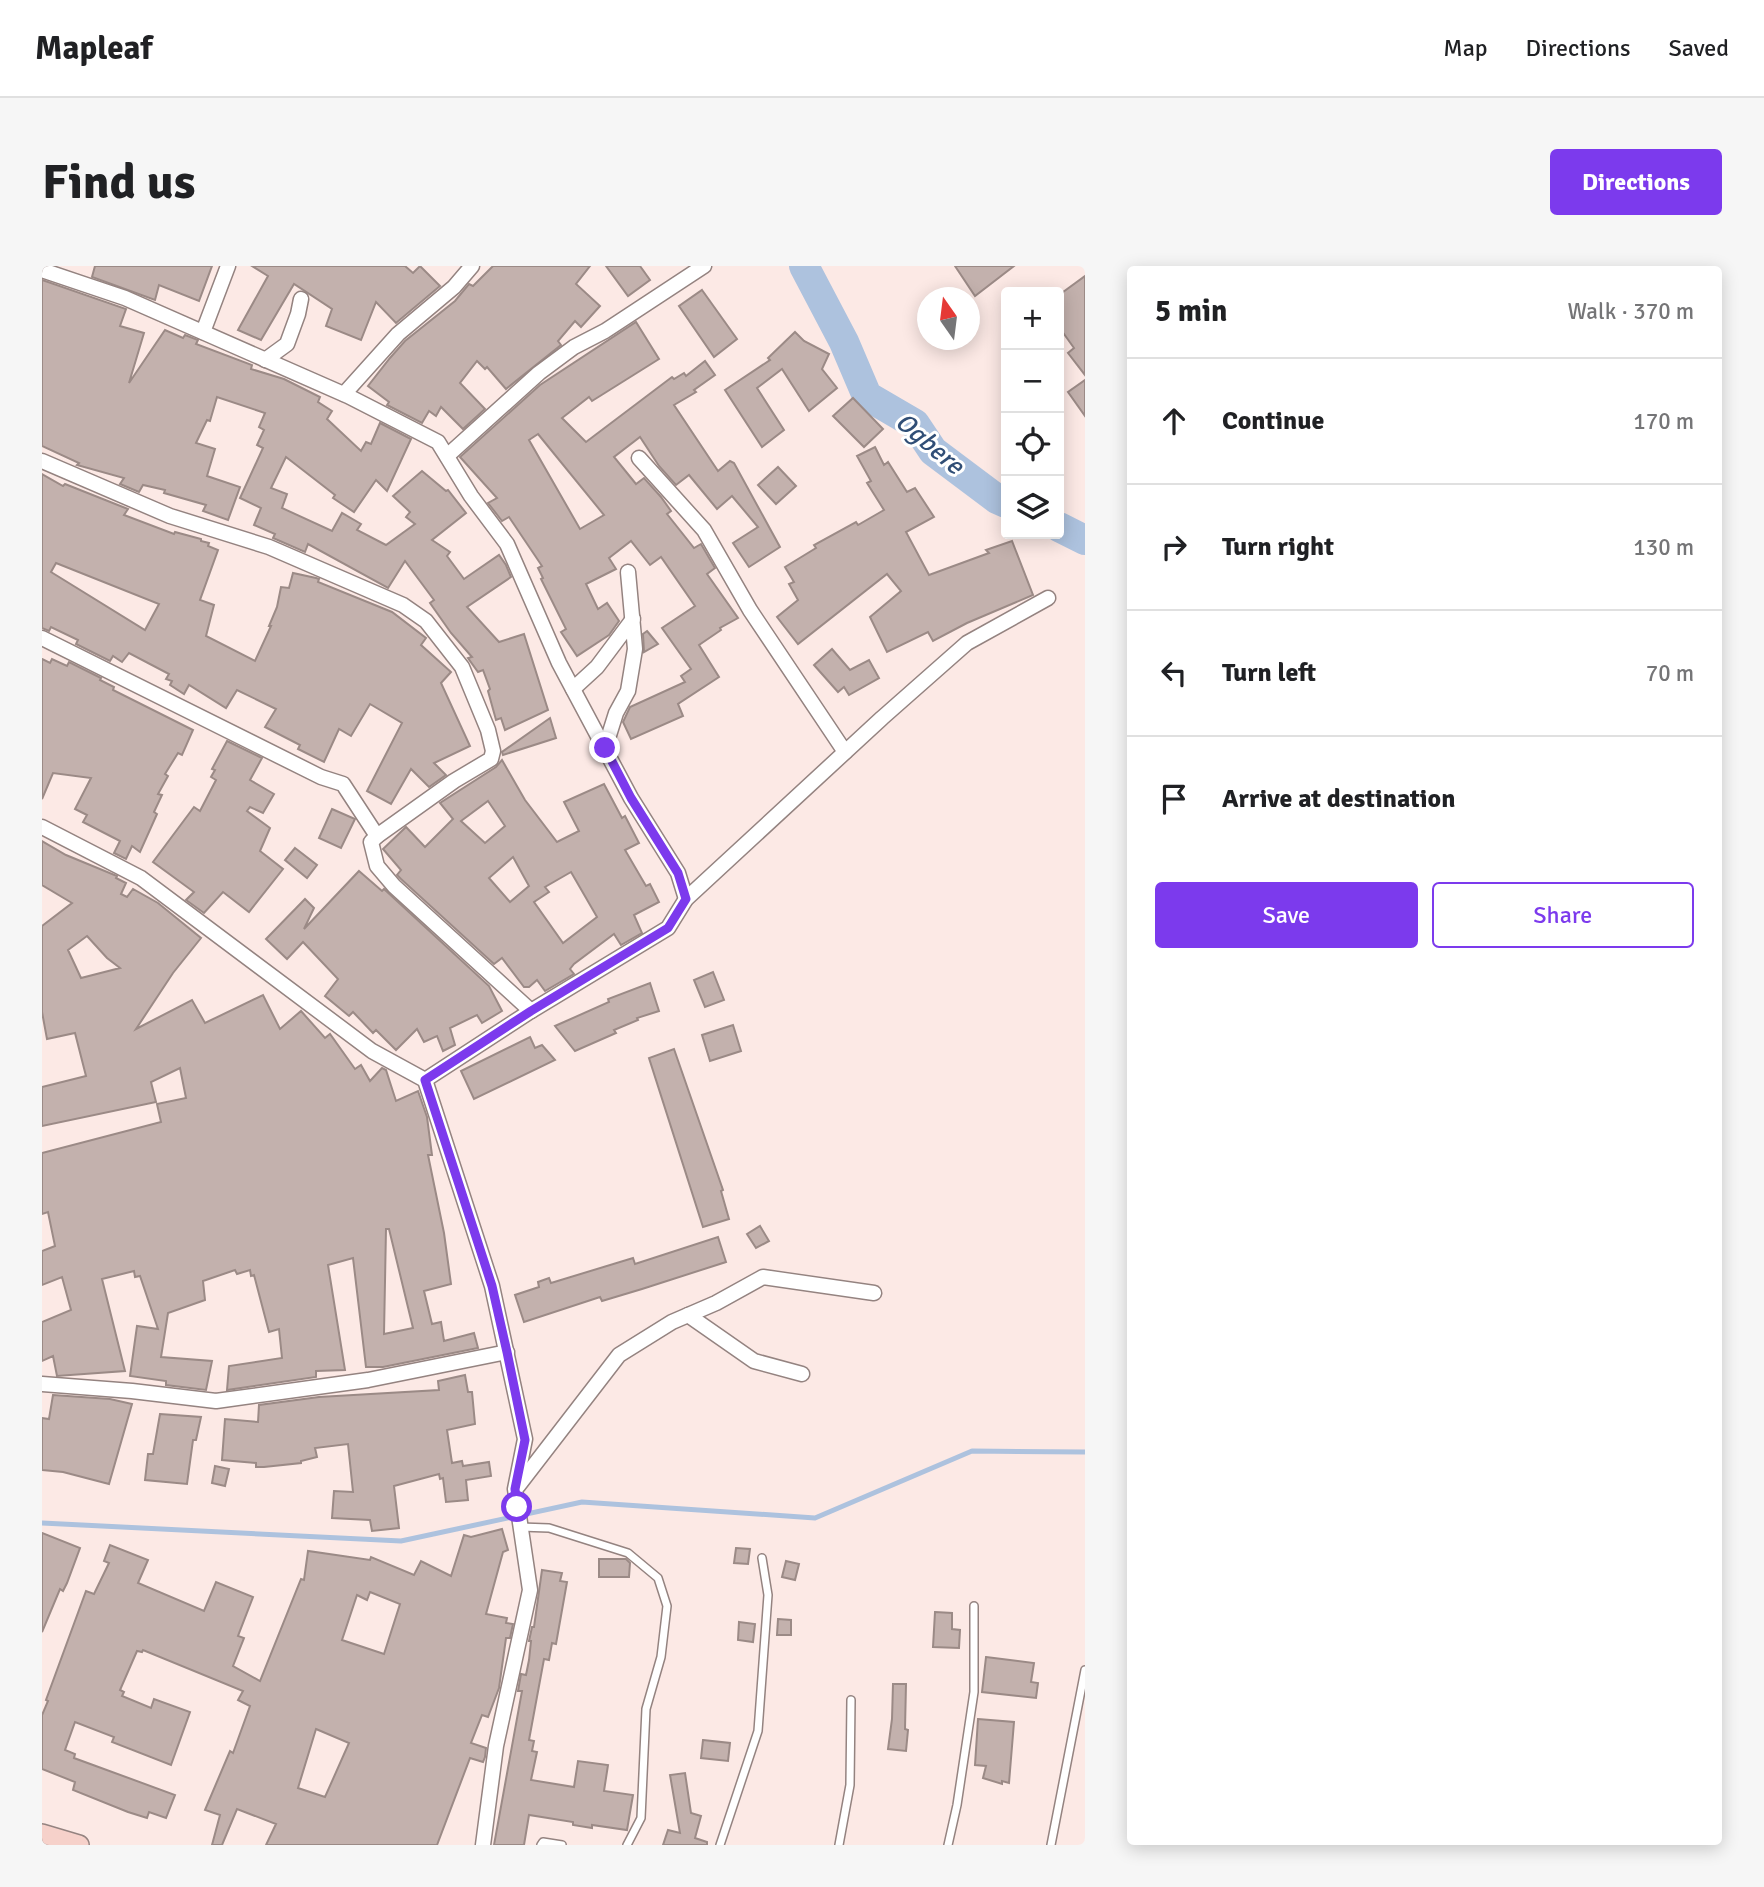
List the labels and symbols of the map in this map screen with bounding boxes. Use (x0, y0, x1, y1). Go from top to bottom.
north arrow (917, 287, 980, 350)
water label: Ogbere (889, 406, 972, 483)
route end (589, 732, 620, 763)
route start (501, 1491, 532, 1522)

